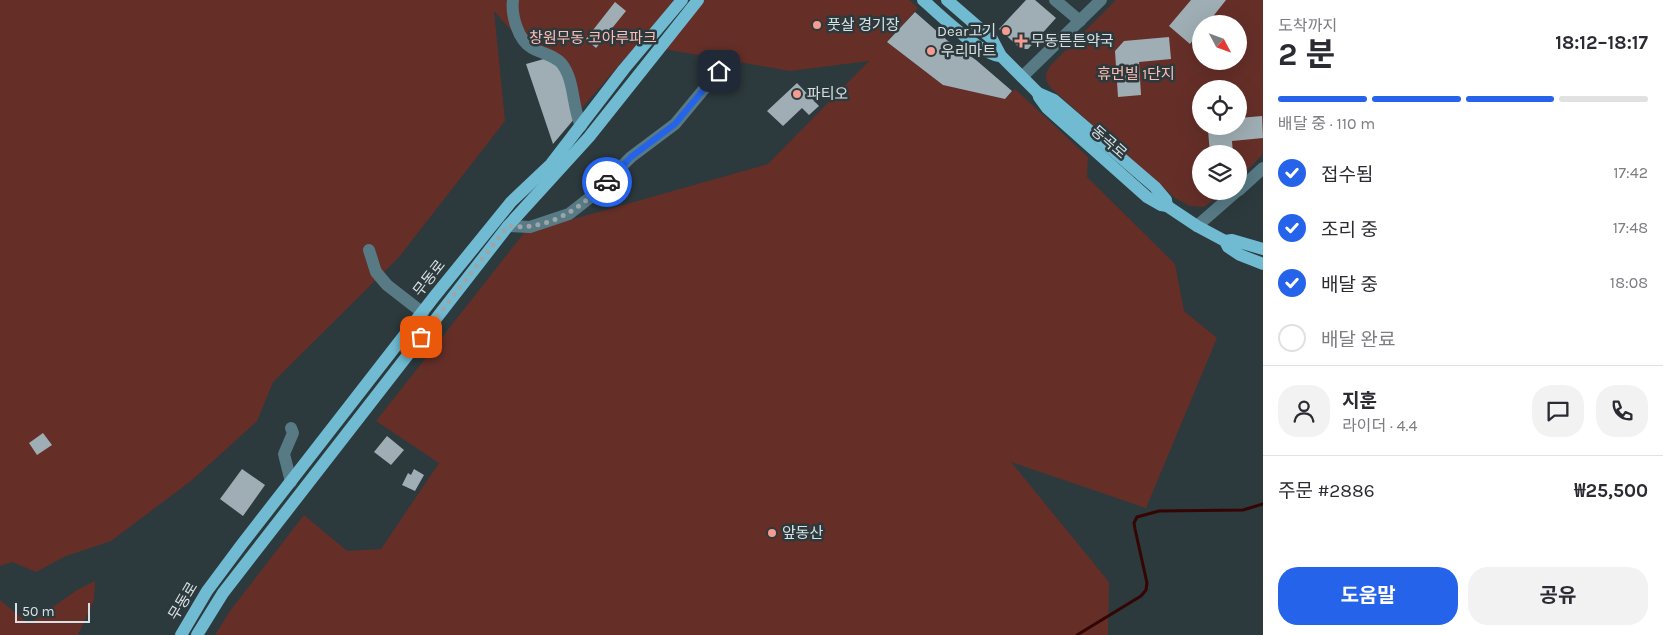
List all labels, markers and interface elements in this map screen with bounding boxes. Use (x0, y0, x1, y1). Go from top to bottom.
north arrow (1192, 15, 1248, 70)
map controls (1192, 15, 1247, 200)
place label: 풋살 경기장 (827, 16, 900, 34)
text: 도착까지 (1278, 16, 1337, 35)
marker: 풋살 경기장 (811, 19, 823, 31)
place label: Dear고기 (937, 22, 996, 40)
marker: Dear고기 (1000, 25, 1012, 37)
park label: 창원무동 코아루파크 (529, 29, 657, 47)
place label: 무동튼튼약국 (1031, 32, 1114, 50)
text: 18:12–18:17 (1555, 32, 1648, 54)
marker: 무동튼튼약국 (1015, 35, 1027, 47)
text: 2 분 (1278, 36, 1335, 73)
place label: 우리마트 (941, 42, 996, 60)
marker: 우리마트 (925, 45, 937, 57)
pin (698, 50, 740, 92)
icon: home (705, 57, 733, 85)
park label: 휴먼빌 1단지 (1097, 65, 1175, 83)
button: locate (1192, 80, 1247, 135)
place label: 파티오 (807, 85, 848, 103)
marker: 파티오 (791, 88, 803, 100)
text: 배달 중 · 110 m (1278, 114, 1375, 133)
street label: 동곡로 (1087, 122, 1131, 162)
button: layers (1192, 145, 1247, 200)
courier (582, 157, 632, 207)
icon: check (1278, 159, 1306, 187)
text: 17:42 (1613, 163, 1648, 182)
text: 접수됨 (1321, 164, 1373, 186)
icon: car (593, 168, 621, 196)
icon: check (1278, 214, 1306, 242)
text: 17:48 (1613, 218, 1648, 237)
text: 조리 중 (1321, 219, 1378, 241)
street label: 무동로 (409, 256, 449, 300)
icon: check (1278, 269, 1306, 297)
text: 18:08 (1610, 273, 1648, 292)
text: 배달 중 (1321, 274, 1378, 296)
pin (400, 316, 442, 358)
icon: bag (407, 323, 435, 351)
text: 배달 완료 (1321, 329, 1395, 351)
button: person (1278, 385, 1330, 437)
button: chat (1532, 385, 1584, 437)
button: phone (1596, 385, 1648, 437)
text: 지훈 (1342, 390, 1377, 412)
text: 라이더 · 4.4 (1342, 416, 1417, 435)
text: 주문 #2886 (1278, 480, 1375, 502)
text: ₩25,500 (1574, 480, 1648, 502)
place label: 앞동산 (782, 524, 824, 542)
marker: 앞동산 (766, 527, 778, 539)
button: 도움말 (1278, 567, 1458, 625)
button: 공유 (1468, 567, 1648, 625)
street label: 무동로 (165, 579, 201, 623)
scale bar (15, 600, 90, 623)
text: 50 m (22, 603, 55, 620)

